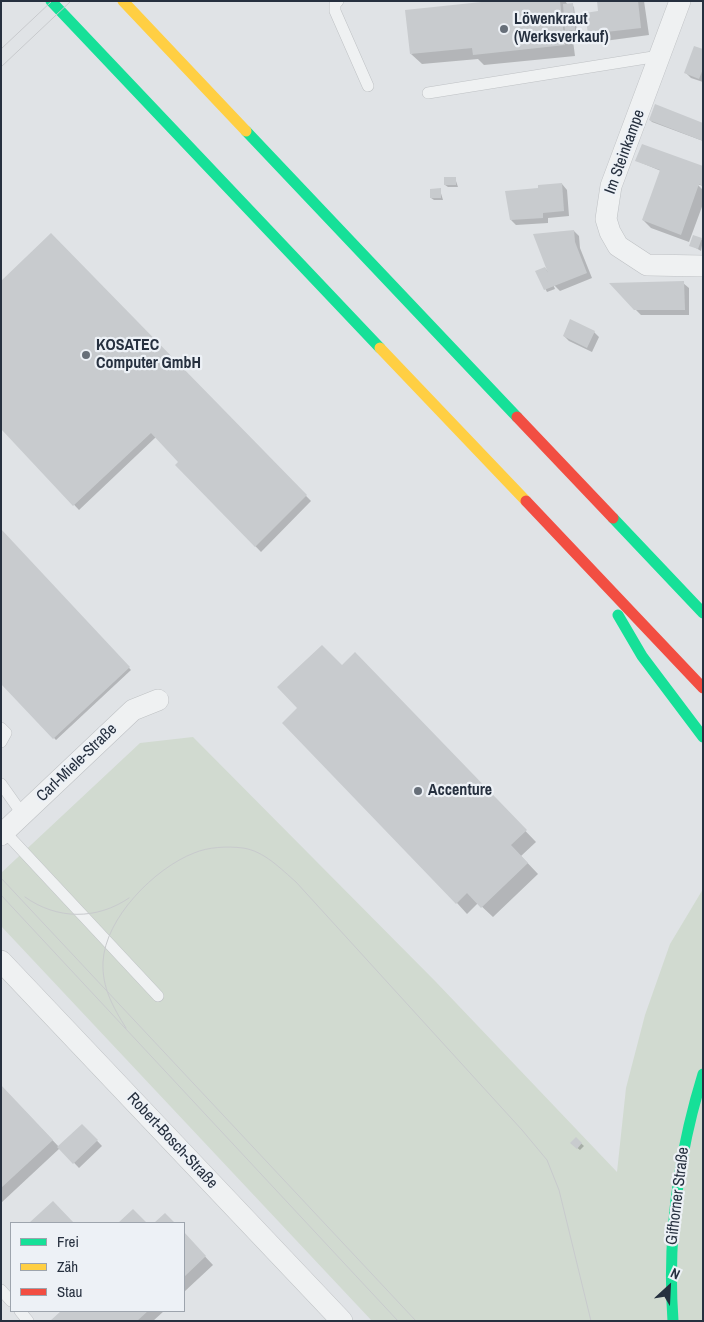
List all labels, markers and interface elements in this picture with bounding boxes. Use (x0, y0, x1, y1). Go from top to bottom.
place label: Löwenkraut (Werksverkauf) (514, 10, 609, 48)
marker: Löwenkraut (Werksverkauf) (498, 23, 510, 35)
street label: Im Steinkampe (601, 107, 649, 197)
place label: KOSATEC Computer GmbH (96, 336, 201, 374)
marker: KOSATEC Computer GmbH (80, 349, 92, 361)
street label: Carl-Miele-Straße (33, 720, 121, 806)
place label: Accenture (428, 781, 492, 801)
marker: Accenture (412, 785, 424, 797)
street label: Robert-Bosch-Straße (123, 1089, 221, 1193)
street label: Gifhorner Straße (662, 1146, 694, 1246)
legend (10, 1222, 185, 1312)
text: Frei (57, 1231, 79, 1252)
text: Zäh (57, 1256, 78, 1277)
north arrow (644, 1262, 694, 1312)
text: N (668, 1263, 683, 1283)
text: Stau (57, 1281, 82, 1302)

